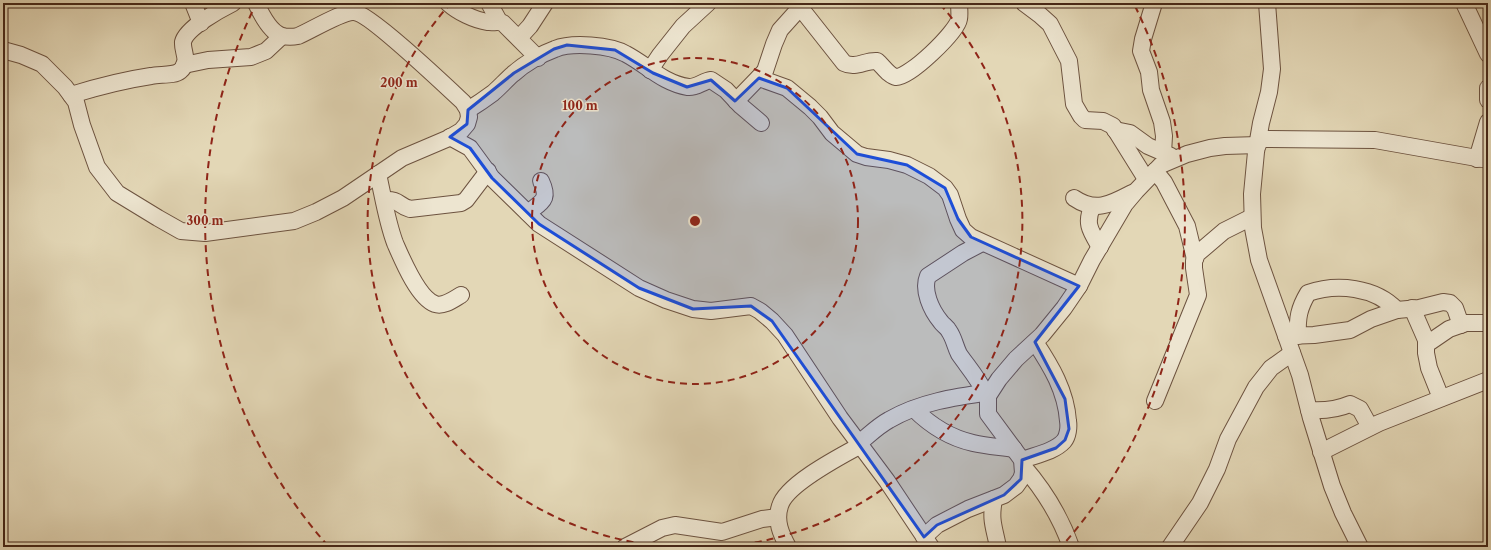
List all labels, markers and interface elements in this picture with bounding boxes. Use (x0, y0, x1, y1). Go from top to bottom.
text: 200 m (380, 75, 418, 90)
text: 100 m (562, 98, 598, 113)
text: 300 m (186, 213, 224, 228)
centre of rings (688, 214, 702, 228)

